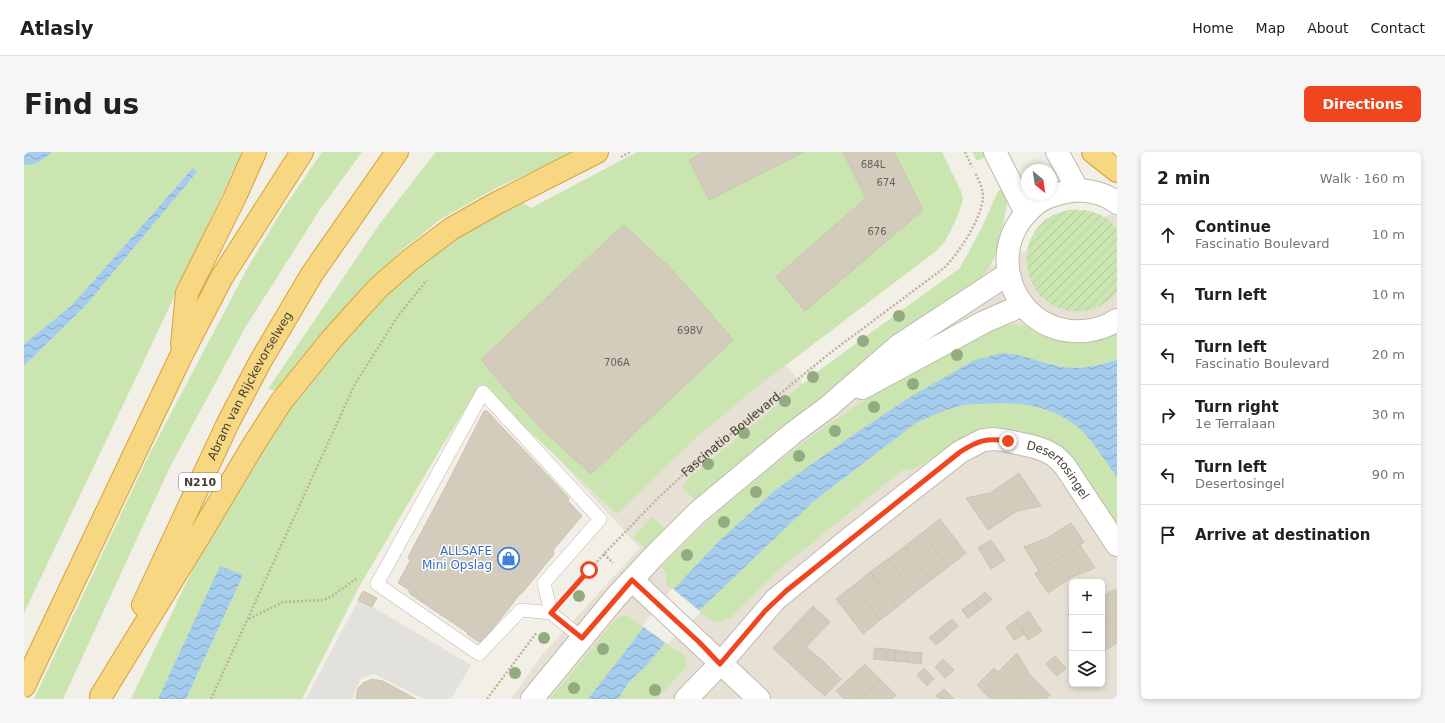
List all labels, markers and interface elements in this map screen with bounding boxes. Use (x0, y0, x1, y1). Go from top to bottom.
text: Atlasly (20, 17, 93, 39)
text: Home (1192, 20, 1234, 36)
text: Map (1256, 20, 1285, 36)
text: About (1307, 20, 1349, 36)
text: Contact (1371, 20, 1425, 36)
button: Directions (1304, 86, 1421, 122)
text: Find us (24, 88, 139, 121)
house number: 684L (861, 159, 886, 170)
north arrow (1021, 164, 1057, 200)
text: 2 min (1157, 168, 1210, 188)
text: Walk · 160 m (1320, 171, 1405, 186)
house number: 674 (876, 177, 896, 188)
text: Continue (1195, 218, 1271, 236)
icon: ahead (1157, 224, 1179, 246)
house number: 676 (867, 226, 887, 237)
text: 10 m (1372, 227, 1405, 242)
text: Fascinatio Boulevard (1195, 236, 1330, 251)
icon: left (1157, 284, 1179, 306)
text: Turn left (1195, 286, 1267, 304)
text: 10 m (1372, 287, 1405, 302)
street label: Abram van Rijckevorselweg (205, 309, 295, 462)
house number: 698V (677, 325, 703, 336)
text: Turn left (1195, 338, 1267, 356)
icon: left (1157, 344, 1179, 366)
text: 20 m (1372, 347, 1405, 362)
text: Fascinatio Boulevard (1195, 356, 1330, 371)
house number: 706A (604, 357, 630, 368)
street label: Fascinatio Boulevard (679, 389, 783, 480)
text: Turn right (1195, 398, 1279, 416)
icon: right (1157, 404, 1179, 426)
text: 30 m (1372, 407, 1405, 422)
text: 1e Terralaan (1195, 416, 1275, 431)
route end (999, 432, 1017, 450)
street label: Desertosingel (1025, 438, 1092, 502)
text: Turn left (1195, 458, 1267, 476)
icon: left (1157, 464, 1179, 486)
text: 90 m (1372, 467, 1405, 482)
road number: N210 (179, 473, 221, 491)
text: Desertosingel (1195, 476, 1285, 491)
icon: arrive (1157, 524, 1179, 546)
text: Arrive at destination (1195, 526, 1370, 544)
place label: ALLSAFE Mini Opslag (422, 544, 492, 572)
shop icon: ALLSAFE Mini Opslag (495, 545, 521, 571)
route start (580, 561, 598, 579)
map controls (1069, 579, 1105, 687)
button: + (1069, 579, 1105, 615)
button: − (1069, 615, 1105, 651)
button: layers (1069, 651, 1105, 687)

